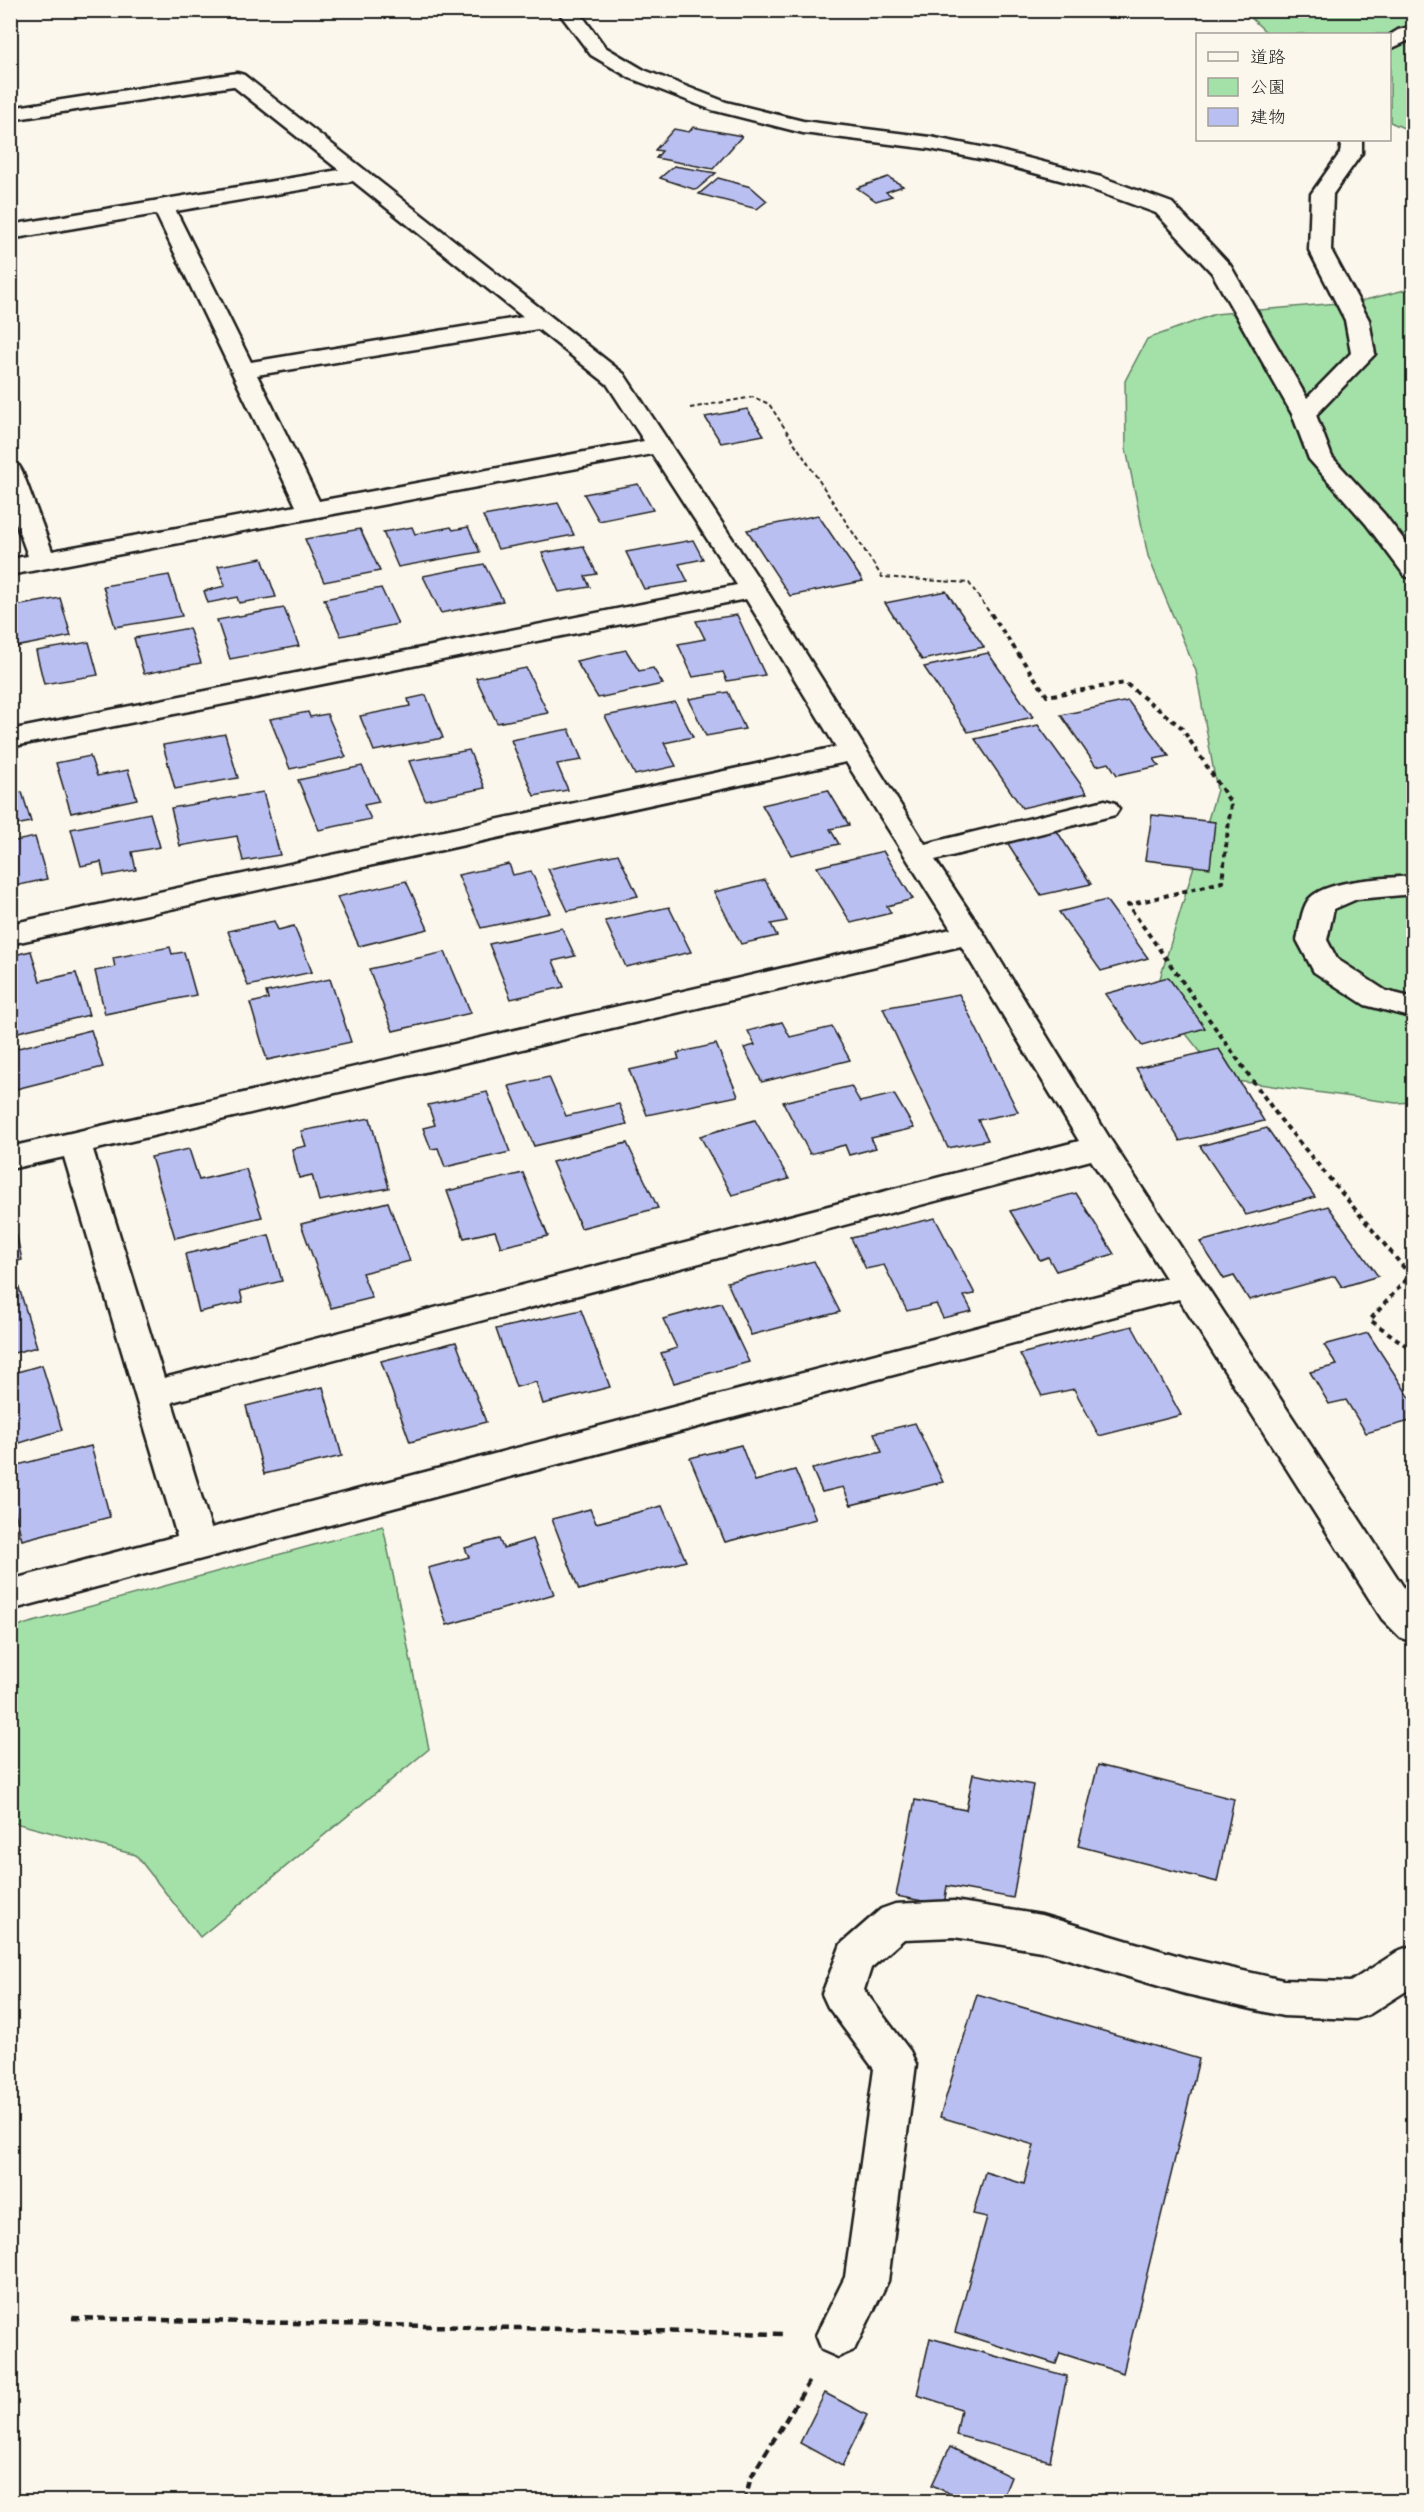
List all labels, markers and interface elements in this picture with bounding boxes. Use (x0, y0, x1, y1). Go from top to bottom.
legend (1196, 33, 1391, 141)
text: 道路 (1250, 46, 1286, 72)
text: 公園 (1250, 76, 1286, 102)
text: 建物 (1250, 106, 1286, 132)

